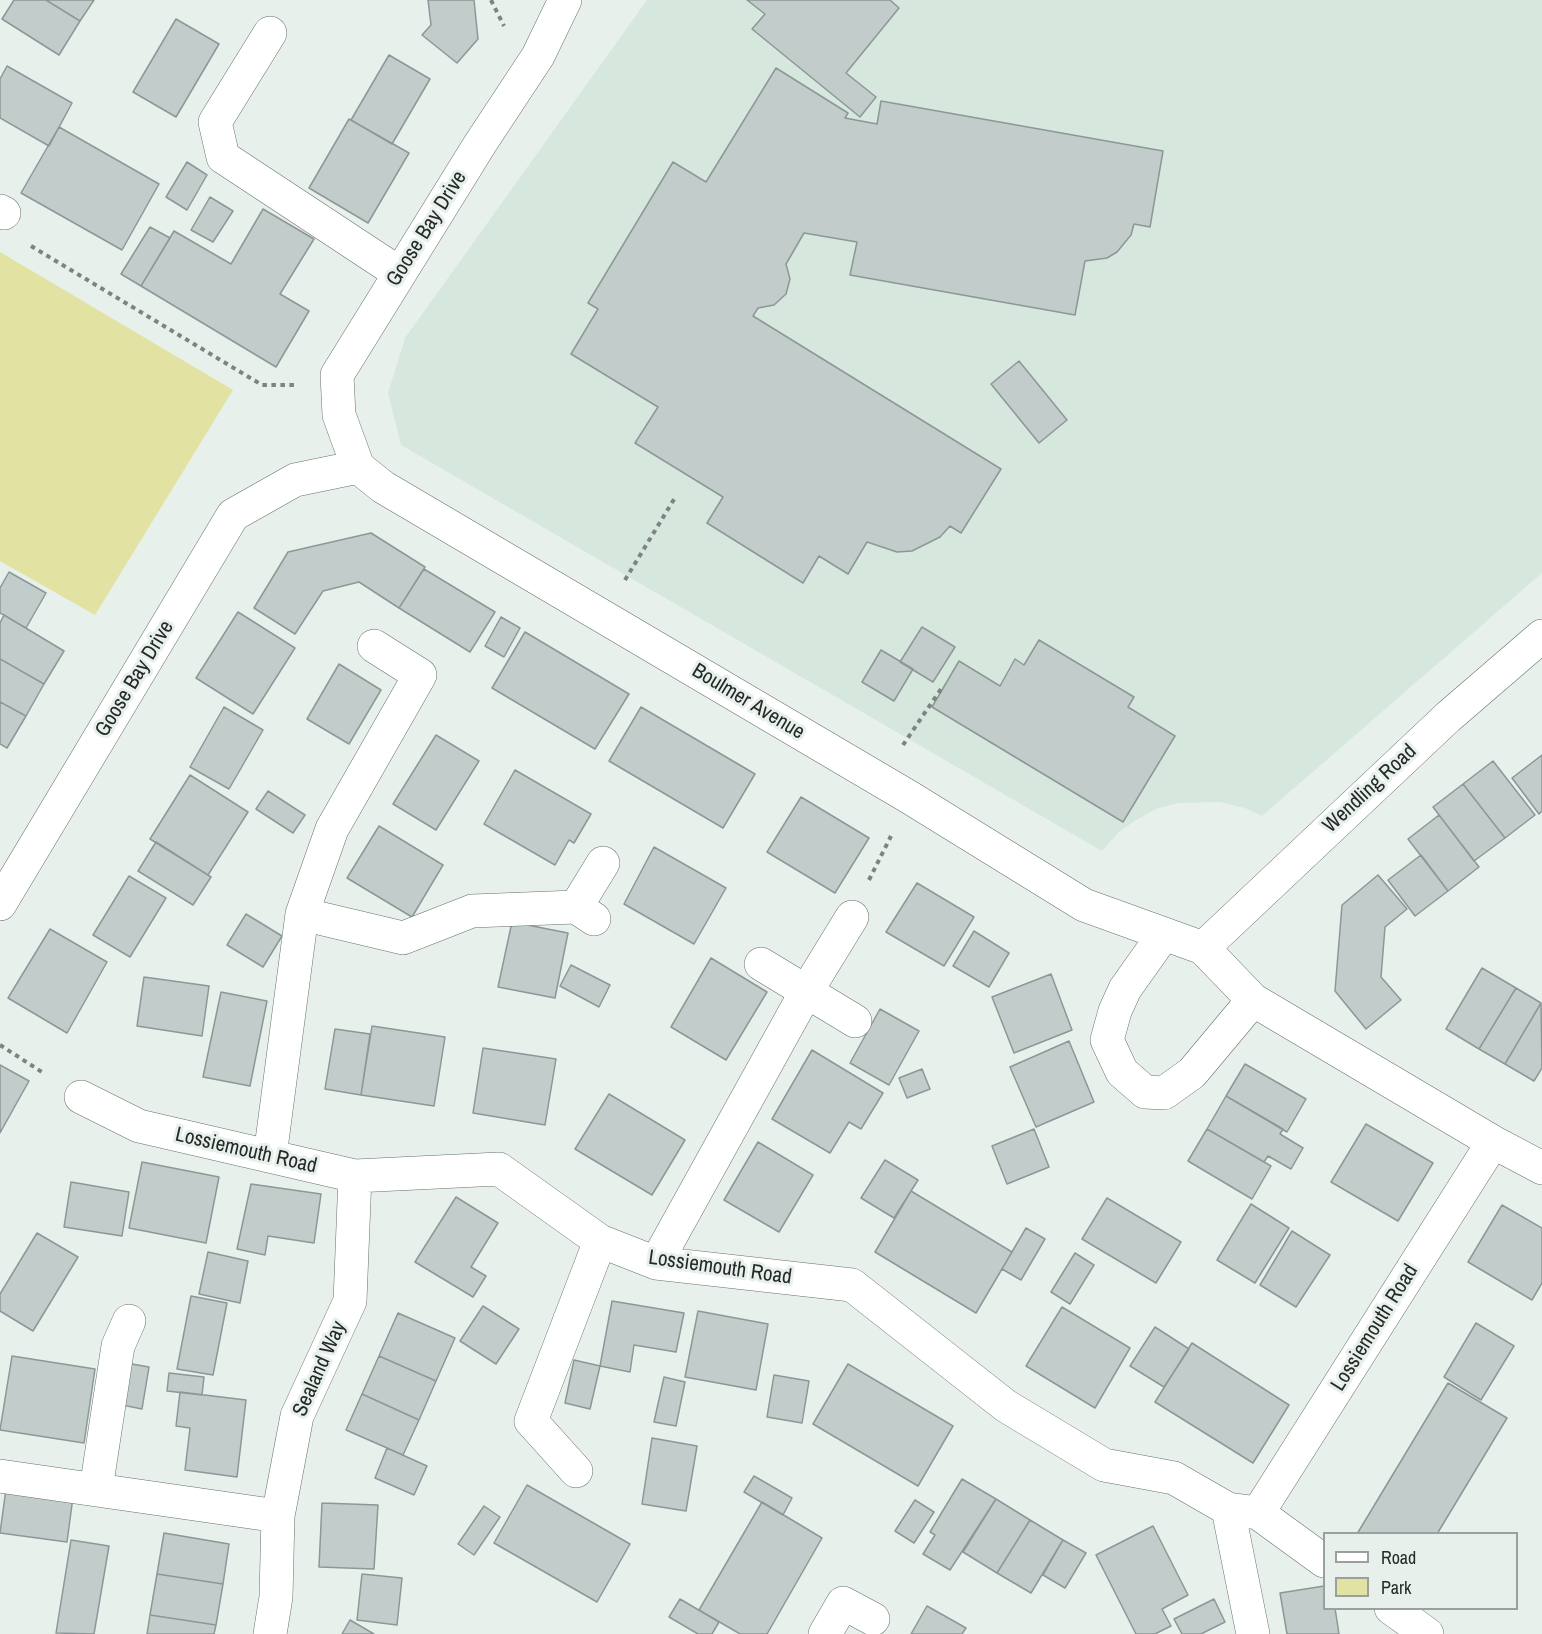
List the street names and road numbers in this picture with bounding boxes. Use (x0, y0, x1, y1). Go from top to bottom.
street label: Goose Bay Drive (382, 167, 472, 291)
street label: Goose Bay Drive (90, 616, 180, 742)
street label: Boulmer Avenue (687, 658, 809, 746)
street label: Wendling Road (1318, 739, 1422, 839)
street label: Lossiemouth Road (173, 1122, 319, 1180)
street label: Lossiemouth Road (647, 1245, 793, 1291)
street label: Lossiemouth Road (1326, 1260, 1424, 1396)
street label: Sealand Way (288, 1317, 352, 1421)

